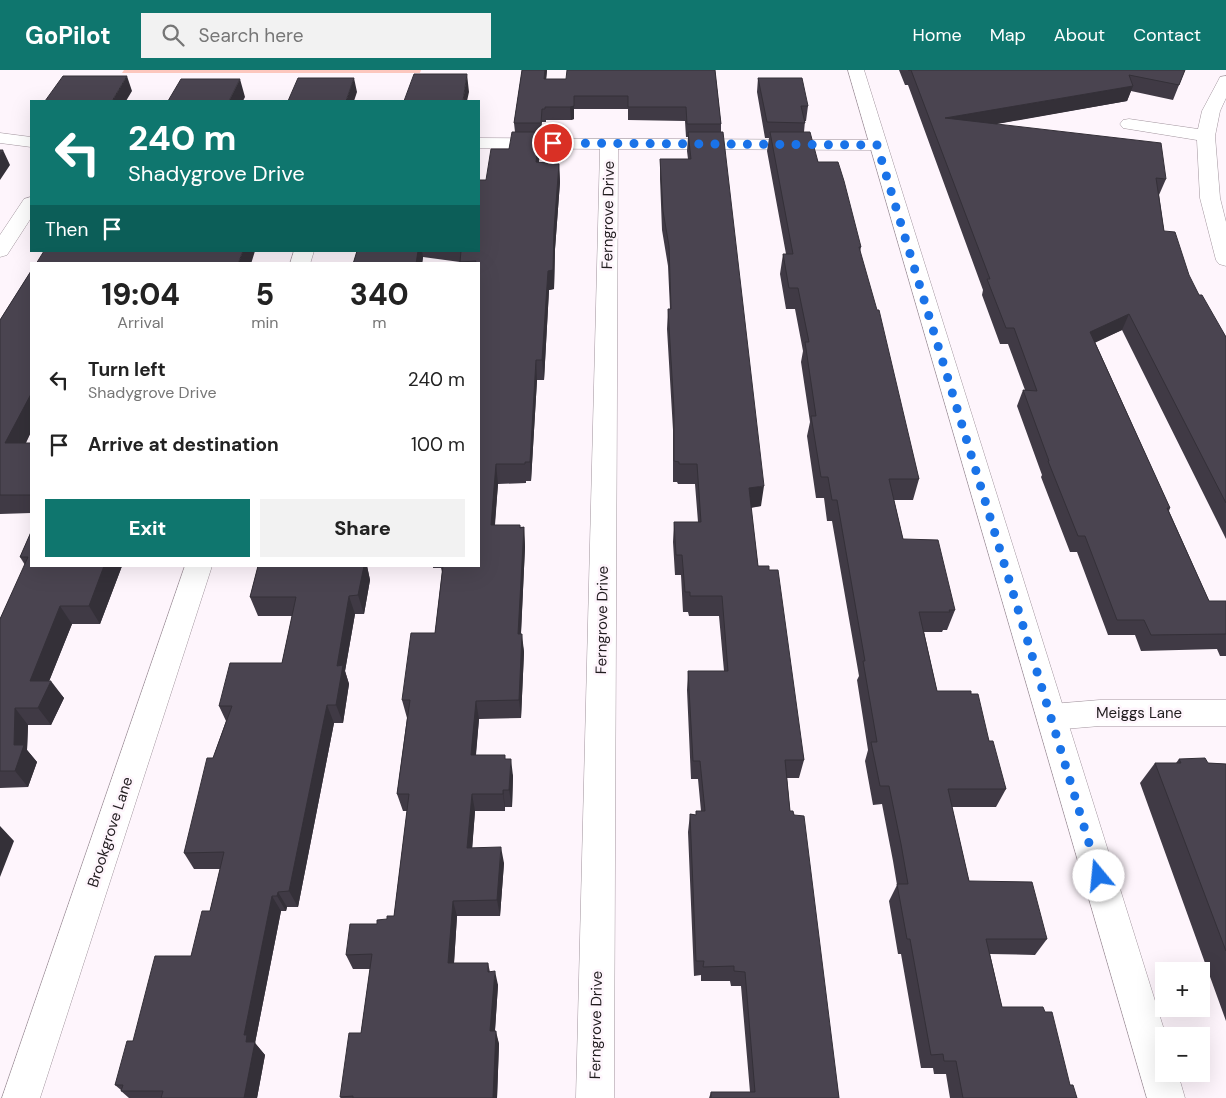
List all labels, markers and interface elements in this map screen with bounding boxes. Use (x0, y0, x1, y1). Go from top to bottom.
search box (141, 13, 491, 58)
text: GoPilot (25, 20, 111, 51)
icon: search (159, 21, 187, 49)
text: Search here (199, 23, 303, 48)
text: Home (912, 23, 962, 47)
text: Map (990, 23, 1026, 47)
text: About (1054, 23, 1105, 47)
text: Contact (1133, 23, 1201, 47)
text: 240 m (128, 115, 237, 161)
icon: left (45, 120, 110, 185)
pin (532, 122, 574, 164)
icon: arrive (539, 129, 567, 157)
text: Shadygrove Drive (128, 159, 305, 188)
street label: Ferngrove Drive (597, 161, 619, 269)
icon: arrive (98, 215, 126, 243)
text: Then (45, 217, 88, 242)
text: 19:04 (101, 275, 180, 314)
text: 5 (256, 275, 274, 314)
text: 340 (350, 275, 409, 314)
text: Arrival (117, 312, 164, 333)
text: min (251, 312, 279, 333)
text: m (372, 312, 386, 333)
text: Turn left (88, 357, 166, 382)
icon: left (45, 366, 73, 394)
text: 240 m (408, 367, 465, 392)
text: Shadygrove Drive (88, 382, 217, 403)
icon: arrive (45, 431, 73, 459)
text: Arrive at destination (88, 432, 279, 457)
text: 100 m (411, 432, 465, 457)
button: Exit (45, 499, 250, 557)
button: Share (260, 499, 465, 557)
street label: Ferngrove Drive (591, 566, 613, 674)
street label: Meiggs Lane (1096, 703, 1182, 723)
street label: Brookgrove Lane (83, 774, 137, 890)
position arrow (1072, 849, 1124, 901)
map controls (1155, 962, 1210, 1082)
button: + (1155, 962, 1210, 1017)
street label: Ferngrove Drive (585, 971, 607, 1079)
button: − (1155, 1027, 1210, 1082)

